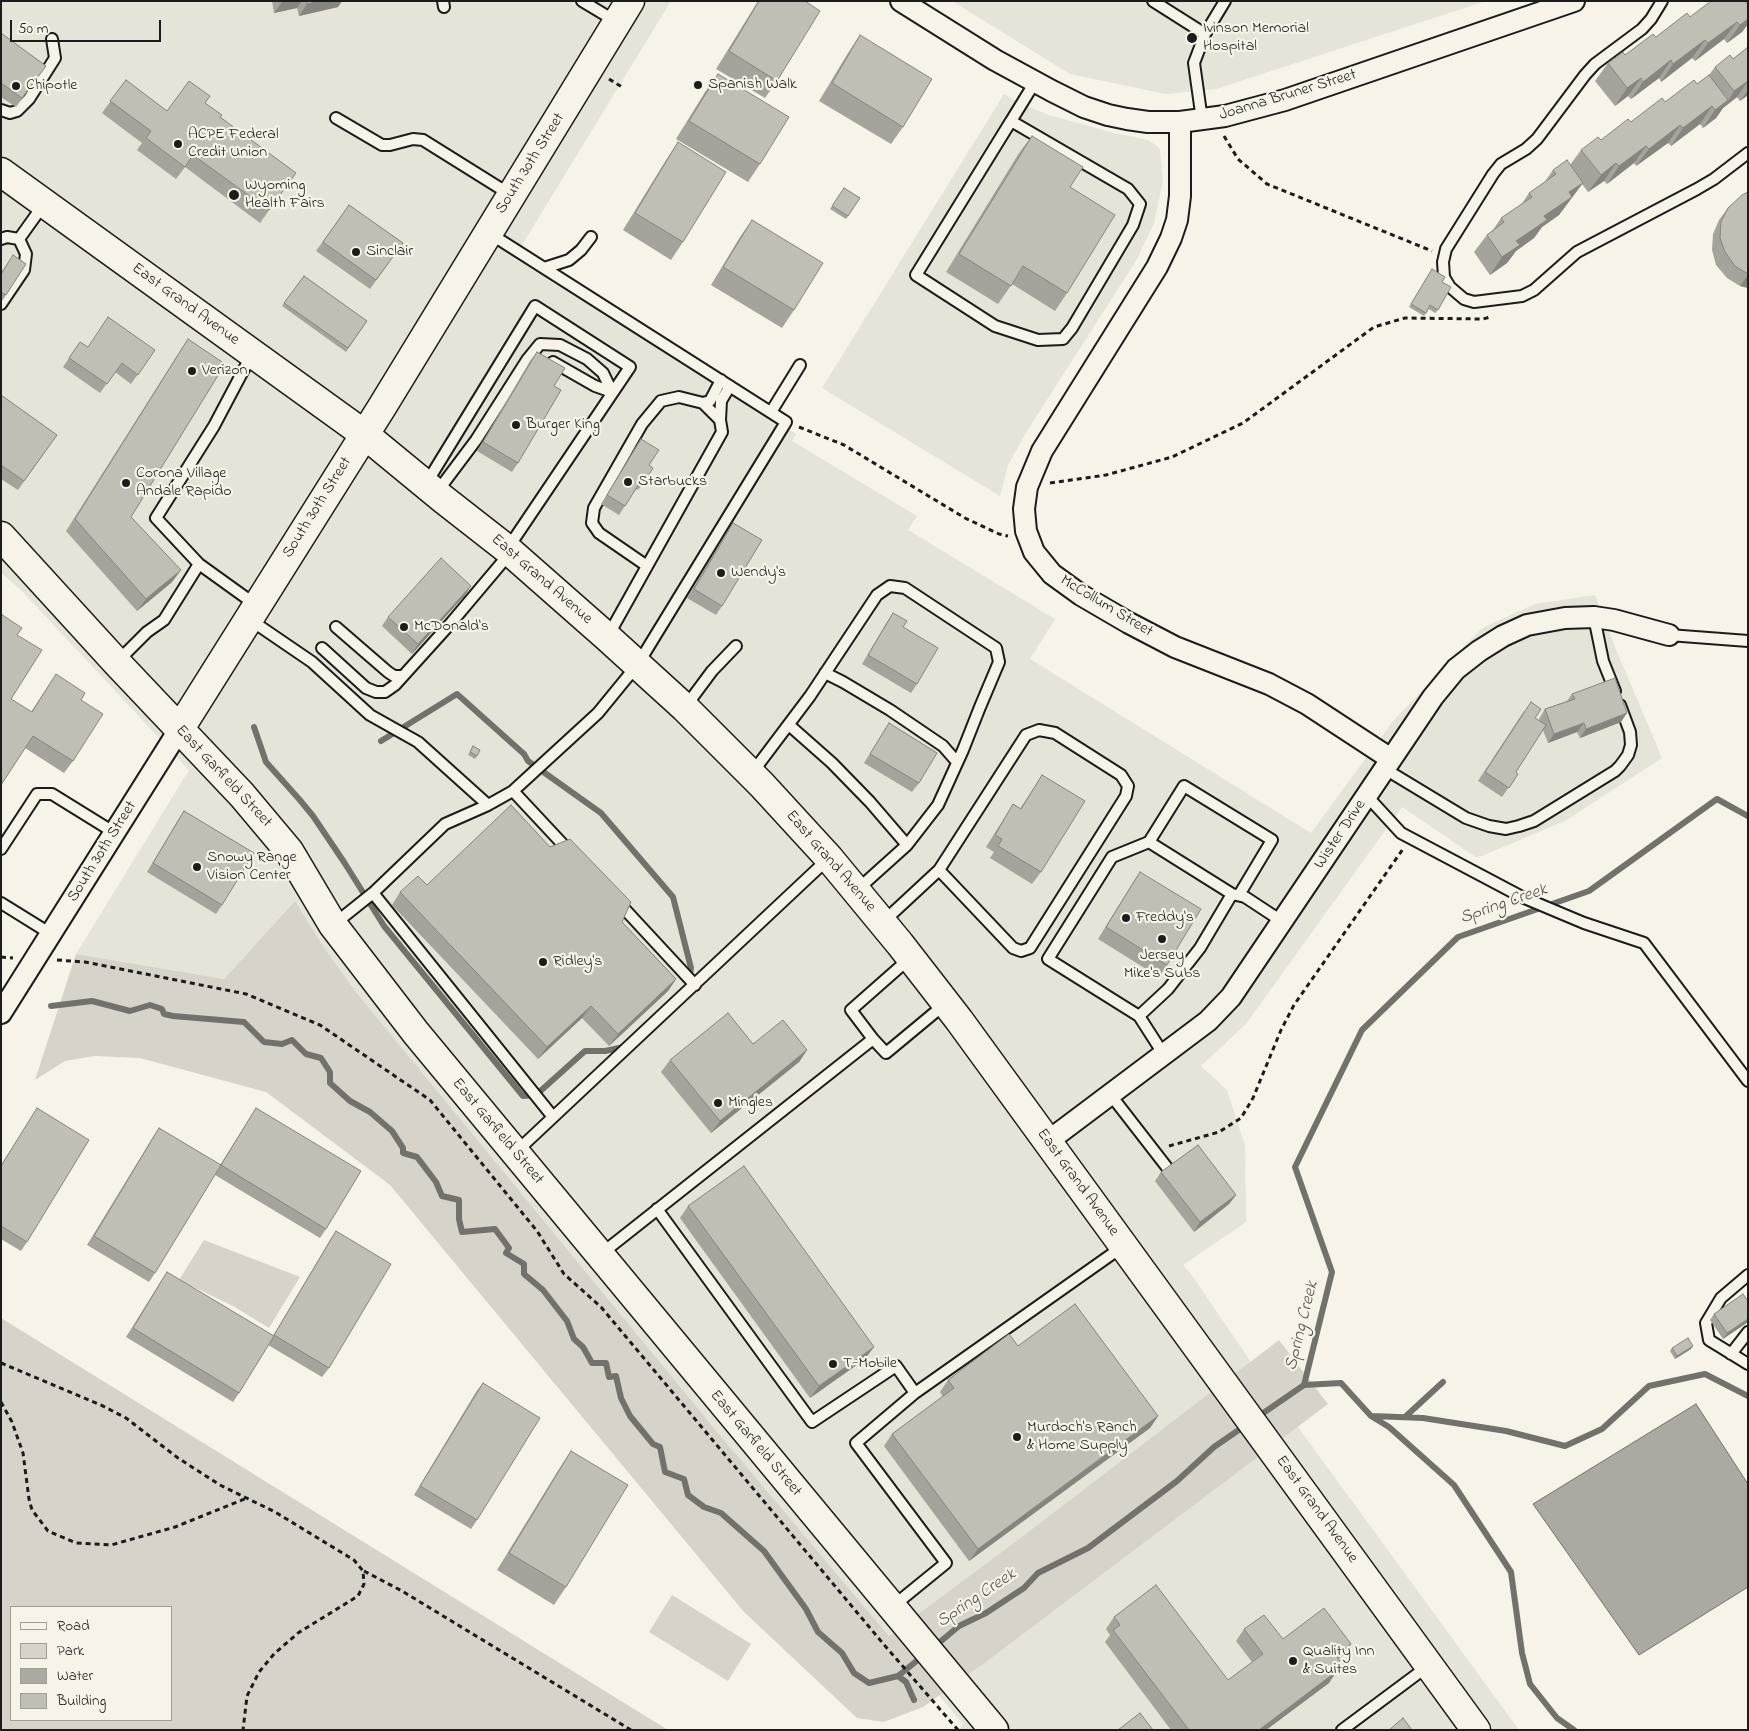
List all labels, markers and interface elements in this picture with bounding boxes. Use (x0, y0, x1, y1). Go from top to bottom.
scale bar (12, 10, 164, 42)
text: 50 m (18, 18, 48, 40)
place label: Ivinson Memorial Hospital (1203, 19, 1309, 57)
marker: Ivinson Memorial Hospital (1185, 31, 1199, 45)
street label: Joanna Bruner Street (1217, 66, 1359, 126)
place label: Spanish Walk (708, 75, 797, 95)
place label: Chipotle (26, 76, 78, 96)
marker: Spanish Walk (692, 79, 704, 91)
marker: Chipotle (10, 80, 22, 92)
street label: South 30th Street (492, 110, 570, 218)
place label: ACPE Federal Credit Union (188, 125, 279, 163)
marker: ACPE Federal Credit Union (172, 138, 184, 150)
place label: Wyoming Health Fairs (245, 176, 325, 214)
marker: Wyoming Health Fairs (227, 188, 241, 202)
place label: Sinclair (366, 242, 413, 262)
marker: Sinclair (350, 246, 362, 258)
street label: East Grand Avenue (127, 260, 243, 350)
place label: Verizon (202, 361, 247, 381)
marker: Verizon (186, 365, 198, 377)
place label: Burger King (526, 415, 600, 435)
marker: Burger King (510, 419, 522, 431)
street label: South 30th Street (279, 454, 357, 562)
place label: Corona Village Andale Rapido (136, 464, 232, 502)
place label: Starbucks (638, 472, 707, 492)
marker: Starbucks (622, 476, 634, 488)
marker: Corona Village Andale Rapido (120, 477, 132, 489)
street label: East Grand Avenue (486, 531, 596, 629)
place label: Wendy's (731, 563, 786, 583)
marker: Wendy's (715, 567, 727, 579)
street label: McCollum Street (1056, 572, 1156, 642)
place label: McDonald's (414, 617, 489, 637)
marker: McDonald's (398, 621, 410, 633)
street label: East Garfield Street (171, 722, 275, 832)
street label: Wister Drive (1311, 797, 1371, 873)
street label: South 30th Street (64, 798, 142, 906)
street label: East Grand Avenue (781, 807, 879, 917)
place label: Snowy Range Vision Center (207, 848, 297, 886)
marker: Snowy Range Vision Center (191, 861, 203, 873)
water label: Spring Creek (1457, 880, 1551, 930)
place label: Freddy's (1136, 908, 1194, 928)
marker: Freddy's (1120, 912, 1132, 924)
marker: Jersey Mike's Subs (1156, 933, 1168, 945)
place label: Jersey Mike's Subs (1124, 946, 1200, 984)
place label: Ridley's (553, 952, 602, 972)
marker: Ridley's (537, 956, 549, 968)
street label: East Garfield Street (447, 1075, 547, 1189)
place label: Mingles (728, 1093, 773, 1113)
marker: Mingles (712, 1097, 724, 1109)
street label: East Grand Avenue (1032, 1125, 1122, 1241)
water label: Spring Creek (1281, 1279, 1325, 1373)
place label: T-Mobile (843, 1354, 897, 1374)
marker: T-Mobile (827, 1358, 839, 1370)
street label: East Garfield Street (705, 1387, 805, 1501)
place label: Murdoch's Ranch & Home Supply (1027, 1418, 1137, 1456)
marker: Murdoch's Ranch & Home Supply (1011, 1431, 1023, 1443)
street label: East Grand Avenue (1271, 1452, 1361, 1568)
water label: Spring Creek (933, 1565, 1021, 1633)
legend (10, 1606, 172, 1721)
text: Road (57, 1615, 90, 1637)
text: Park (57, 1640, 84, 1662)
place label: Quality Inn & Suites (1303, 1642, 1374, 1680)
marker: Quality Inn & Suites (1287, 1655, 1299, 1667)
text: Water (57, 1665, 93, 1687)
text: Building (57, 1690, 106, 1712)

